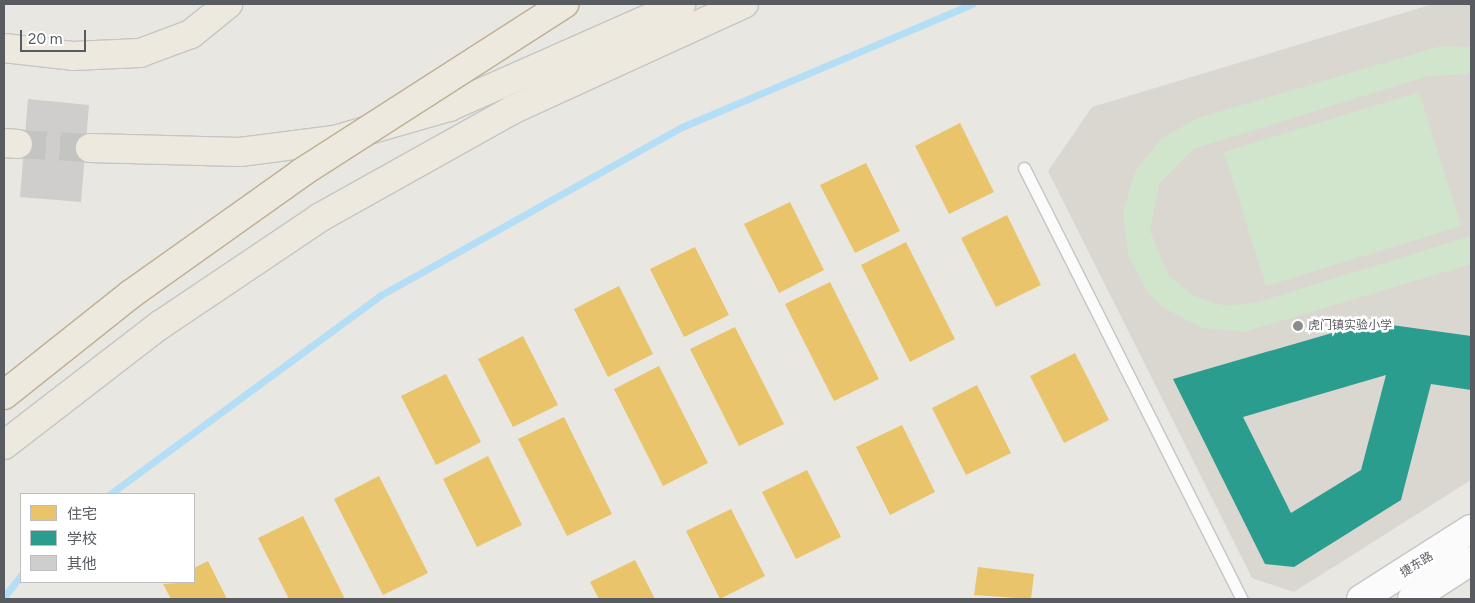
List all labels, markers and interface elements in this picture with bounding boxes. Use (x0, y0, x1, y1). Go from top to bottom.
scale bar (22, 20, 89, 52)
text: 20 m (28, 30, 62, 48)
place label: 虎门镇实验小学 (1308, 319, 1392, 333)
marker: 虎门镇实验小学 (1292, 320, 1304, 332)
legend (20, 493, 195, 583)
text: 住宅 (67, 505, 97, 523)
text: 学校 (67, 530, 97, 548)
street label: 捷东路 (1398, 549, 1436, 581)
text: 其他 (67, 555, 97, 573)

